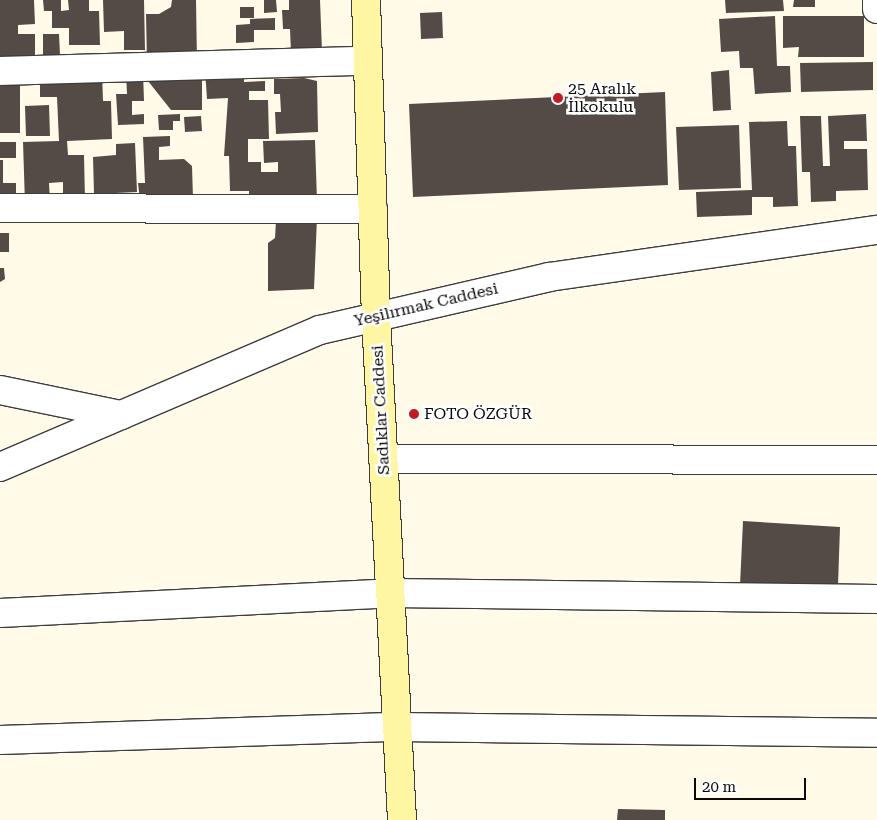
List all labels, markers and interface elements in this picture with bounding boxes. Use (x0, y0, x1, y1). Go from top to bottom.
place label: 25 Aralık İlkokulu (568, 79, 636, 117)
marker: 25 Aralık İlkokulu (552, 92, 564, 104)
street label: Yeşilırmak Caddesi (352, 279, 500, 331)
street label: Sadıklar Caddesi (368, 345, 394, 475)
place label: FOTO ÖZGÜR (424, 404, 532, 424)
marker: FOTO ÖZGÜR (408, 408, 420, 420)
scale bar (697, 768, 810, 800)
text: 20 m (702, 778, 736, 796)

